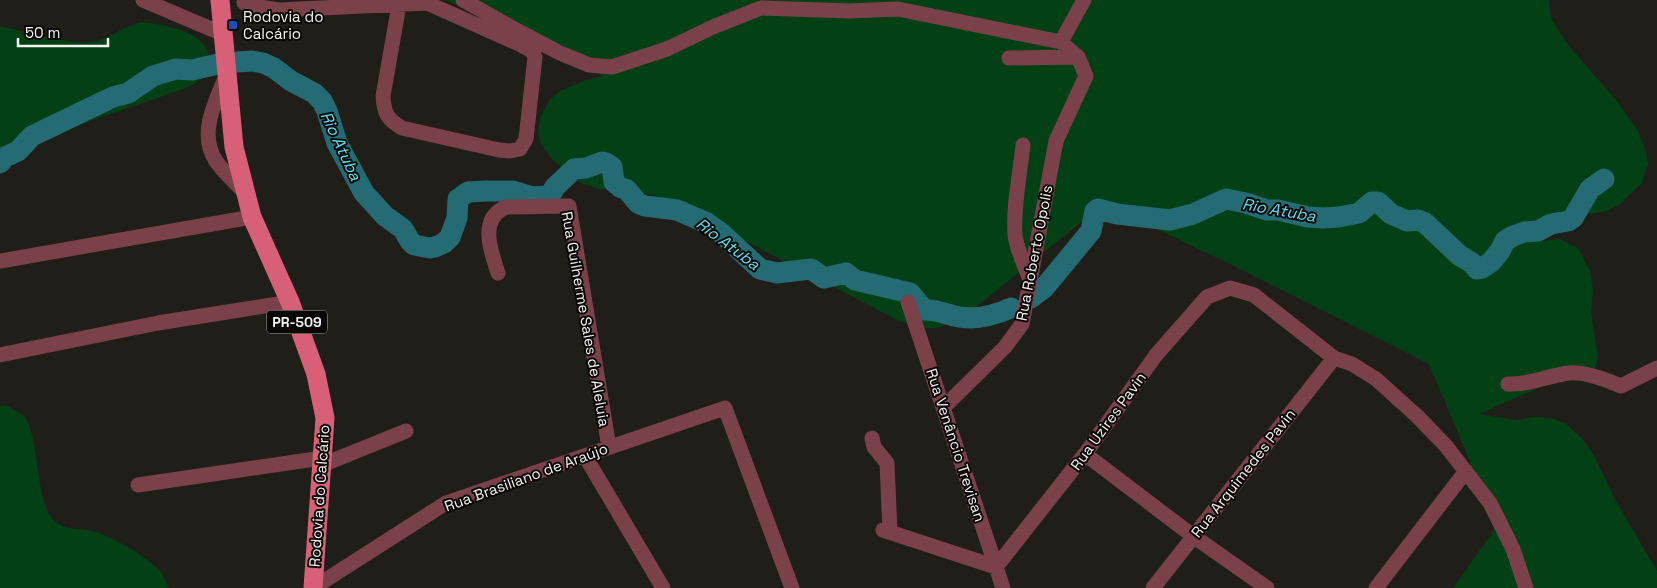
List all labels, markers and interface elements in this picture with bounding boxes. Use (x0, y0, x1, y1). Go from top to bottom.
place label: Rodovia do Calcário (243, 7, 324, 43)
scale bar (18, 15, 108, 47)
marker: Rodovia do Calcário (227, 19, 239, 31)
text: 50 m (25, 23, 60, 42)
water label: Rio Atuba (316, 108, 367, 185)
street label: Rua Roberto Opolis (1012, 183, 1057, 323)
water label: Rio Atuba (1241, 193, 1318, 227)
street label: Rua Guilherme Sales de Aleluia (558, 210, 614, 429)
water label: Rio Atuba (692, 213, 765, 275)
road number: PR-509 (267, 311, 327, 334)
street label: Rua Venâncio Trevisan (922, 366, 990, 524)
street label: Rua Uzires Pavin (1066, 368, 1150, 474)
street label: Rua Arquimedes Pavin (1187, 405, 1299, 541)
street label: Rodovia do Calcário (305, 424, 333, 568)
street label: Rua Brasiliano de Araújo (442, 439, 610, 515)

